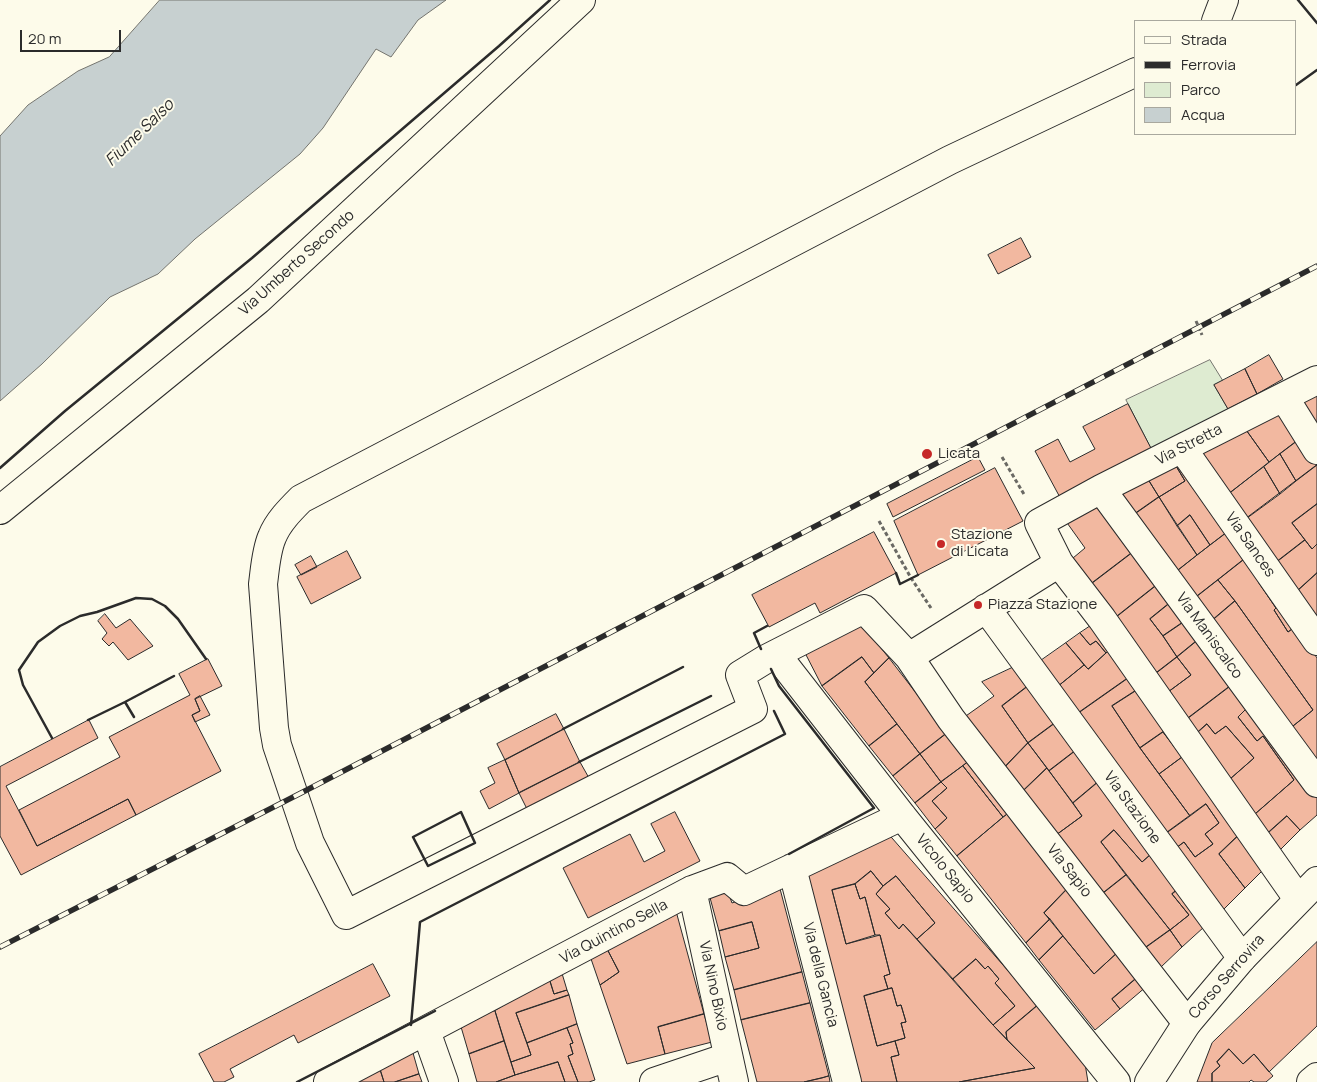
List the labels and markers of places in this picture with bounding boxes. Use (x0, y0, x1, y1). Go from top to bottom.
place label: Licata (938, 445, 980, 463)
marker: Licata (920, 447, 934, 461)
place label: Stazione di Licata (951, 526, 1013, 561)
marker: Stazione di Licata (935, 538, 947, 550)
place label: Piazza Stazione (988, 596, 1097, 614)
marker: Piazza Stazione (972, 599, 984, 611)

